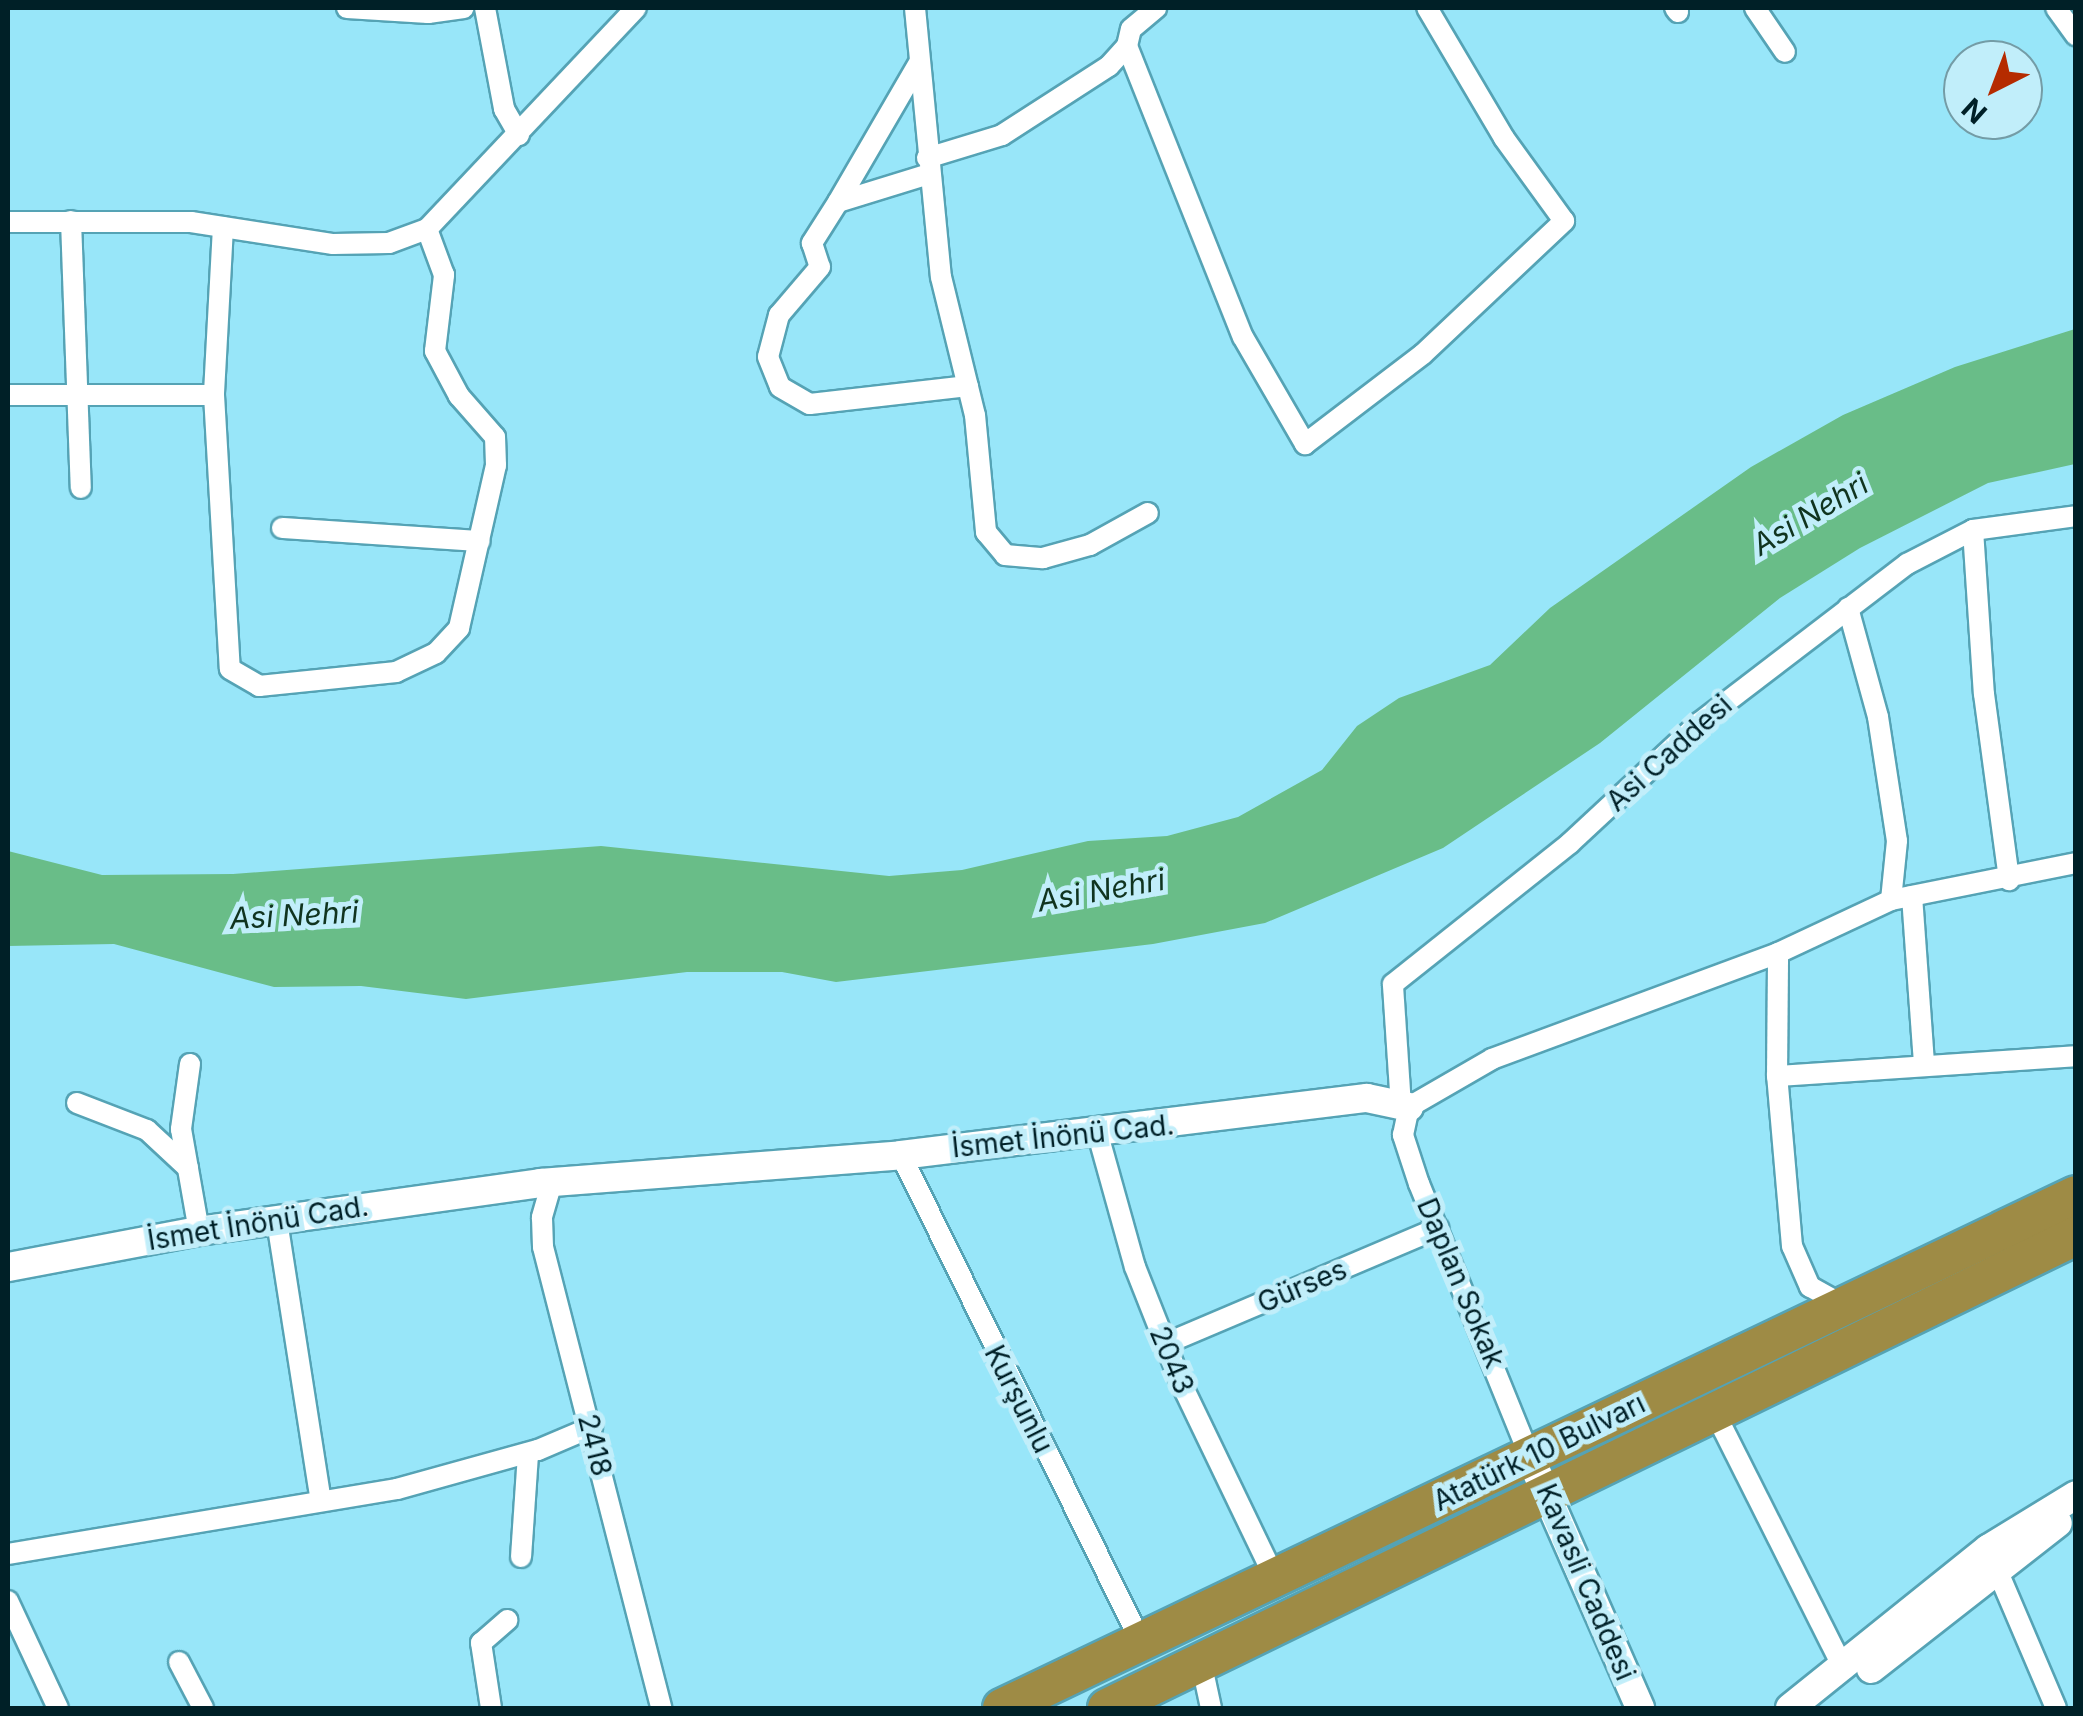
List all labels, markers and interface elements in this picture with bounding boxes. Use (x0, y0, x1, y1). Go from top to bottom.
north arrow (1943, 40, 2043, 140)
text: N (1955, 91, 1994, 131)
water label: Asi Nehri (1745, 465, 1875, 563)
street label: Asi Caddesi (1599, 688, 1739, 818)
water label: Asi Nehri (1034, 861, 1168, 919)
water label: Asi Nehri (229, 894, 359, 936)
street label: İsmet İnönü Cad. (950, 1108, 1176, 1164)
street label: İsmet İnönü Cad. (145, 1189, 371, 1257)
street label: Daplan Sokak (1410, 1193, 1512, 1373)
street label: Gürses (1252, 1252, 1352, 1320)
street label: 2043 (1143, 1321, 1201, 1399)
street label: Kurşunlu (978, 1340, 1060, 1458)
street label: Atatürk 10 Bulvarı (1428, 1386, 1650, 1518)
street label: 2418 (571, 1410, 619, 1480)
street label: Kavasli Caddesi (1530, 1479, 1642, 1685)

